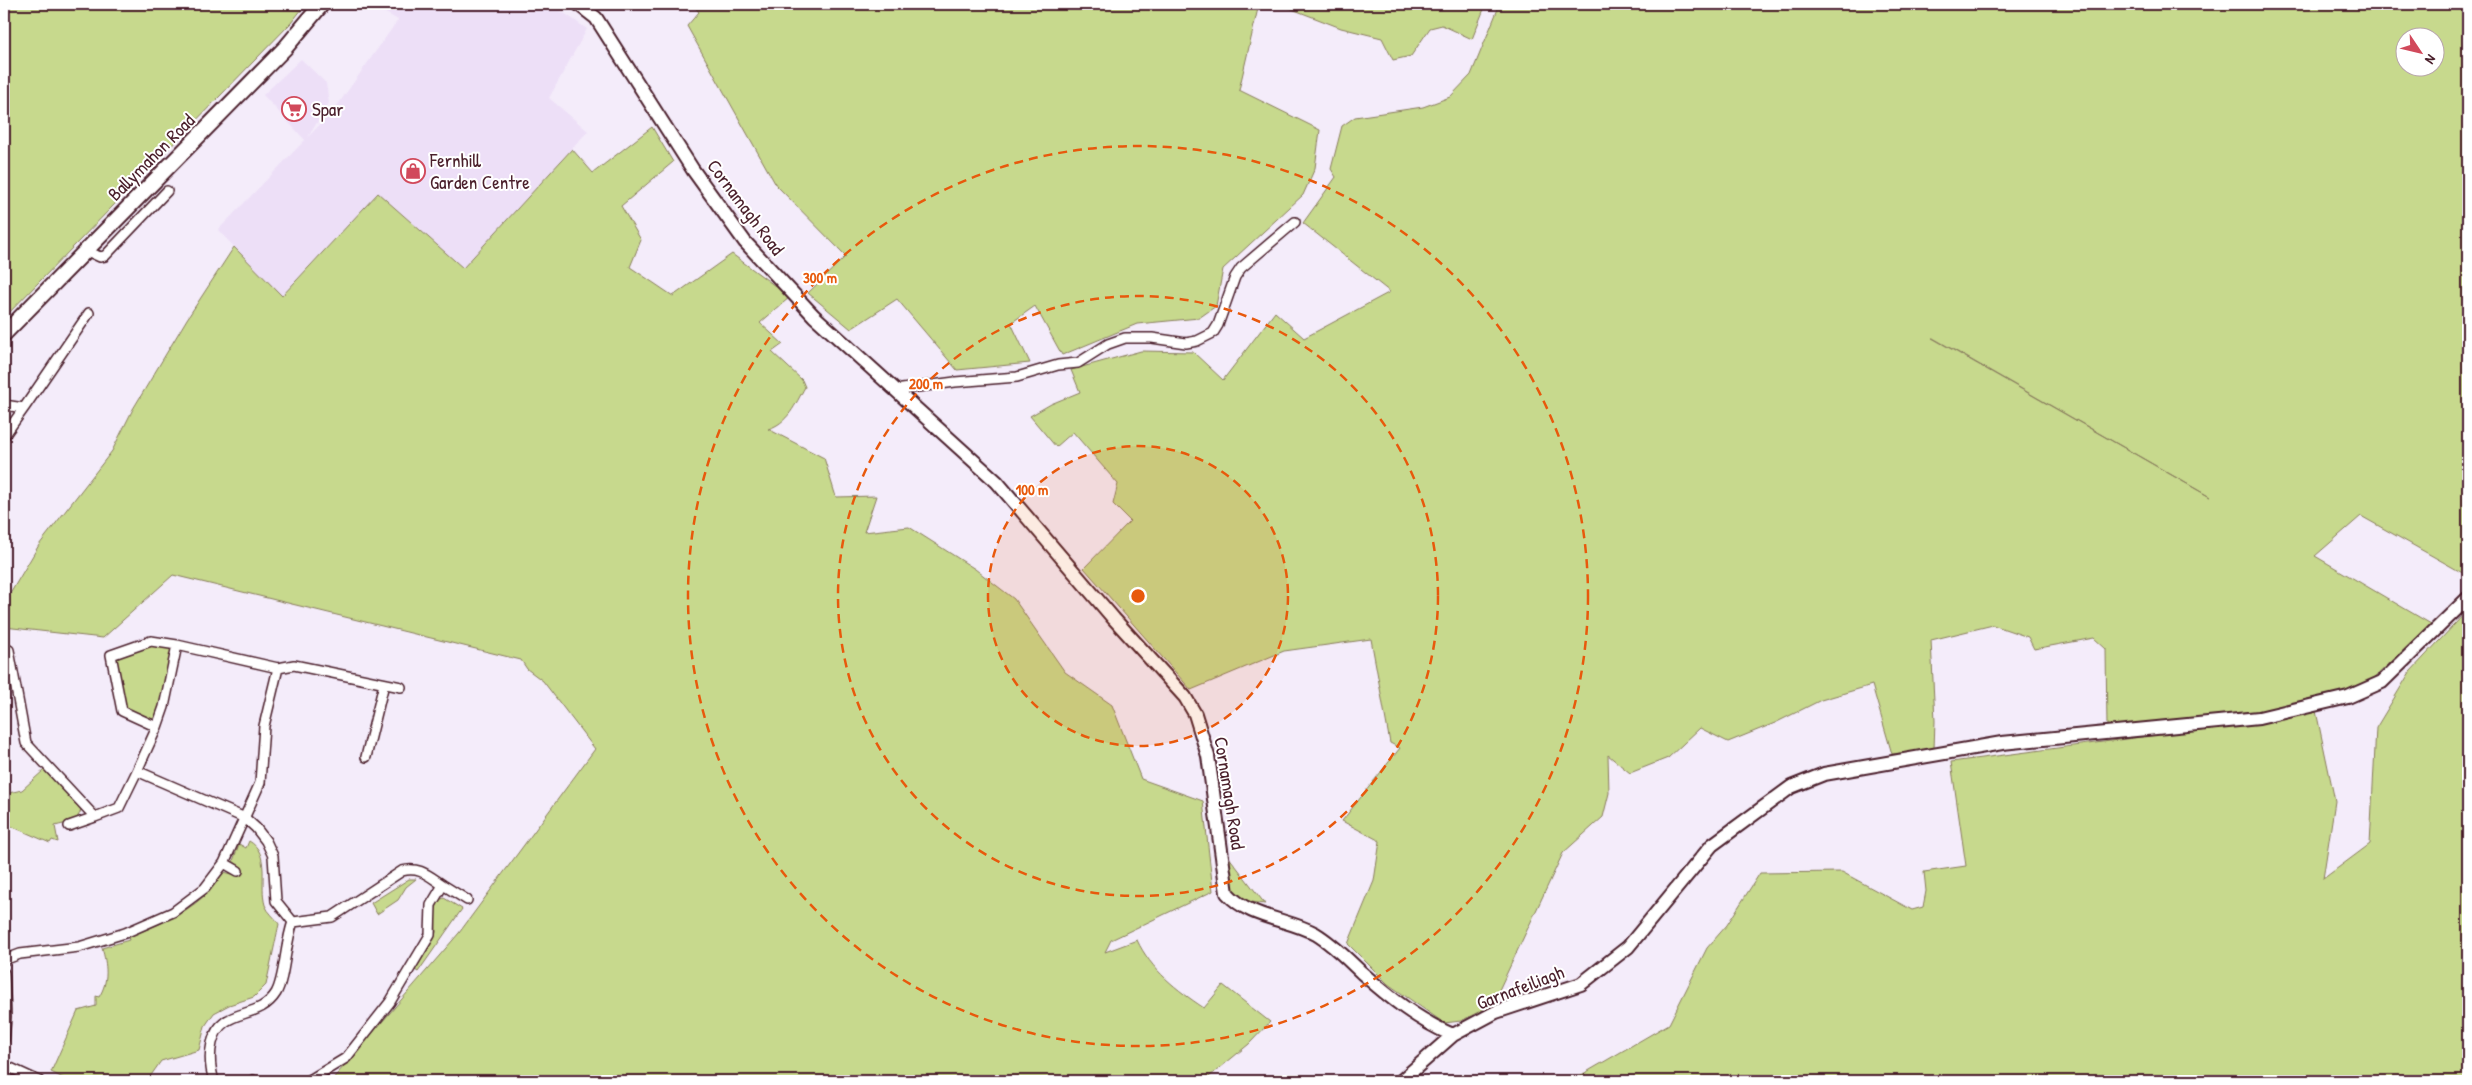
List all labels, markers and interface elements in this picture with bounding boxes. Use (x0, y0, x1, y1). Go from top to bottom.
north arrow (2394, 28, 2444, 78)
text: N (2421, 51, 2441, 69)
supermarket icon: Spar (281, 96, 307, 122)
place label: Spar (312, 96, 344, 122)
street label: Ballymahon Road (102, 107, 201, 206)
place label: Fernhill Garden Centre (429, 147, 530, 195)
street label: Cornamagh Road (701, 154, 791, 261)
shop icon: Fernhill Garden Centre (400, 158, 426, 184)
text: 300 m (803, 267, 837, 288)
text: 200 m (909, 373, 943, 394)
text: 100 m (1016, 479, 1048, 500)
centre of rings (1129, 587, 1147, 605)
street label: Cornamagh Road (1208, 735, 1252, 852)
street label: Garnafeiliagh (1473, 958, 1567, 1016)

